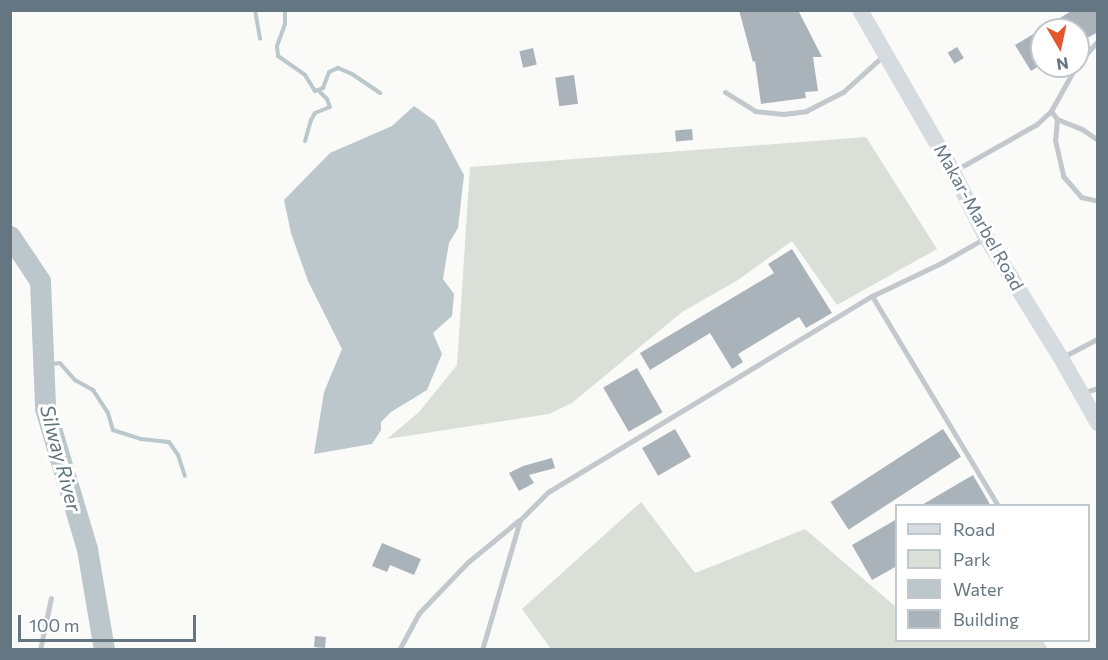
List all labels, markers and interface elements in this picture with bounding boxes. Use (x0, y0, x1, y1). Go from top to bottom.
north arrow (1030, 18, 1090, 78)
text: N (1055, 54, 1070, 75)
street label: Makar-Marbel Road (930, 140, 1028, 294)
water label: Silway River (35, 402, 87, 514)
legend (895, 504, 1090, 642)
text: Road (953, 518, 995, 540)
text: Park (953, 548, 991, 570)
text: Water (953, 578, 1004, 600)
scale bar (21, 603, 200, 641)
text: Building (953, 608, 1019, 630)
text: 100 m (29, 614, 79, 636)

